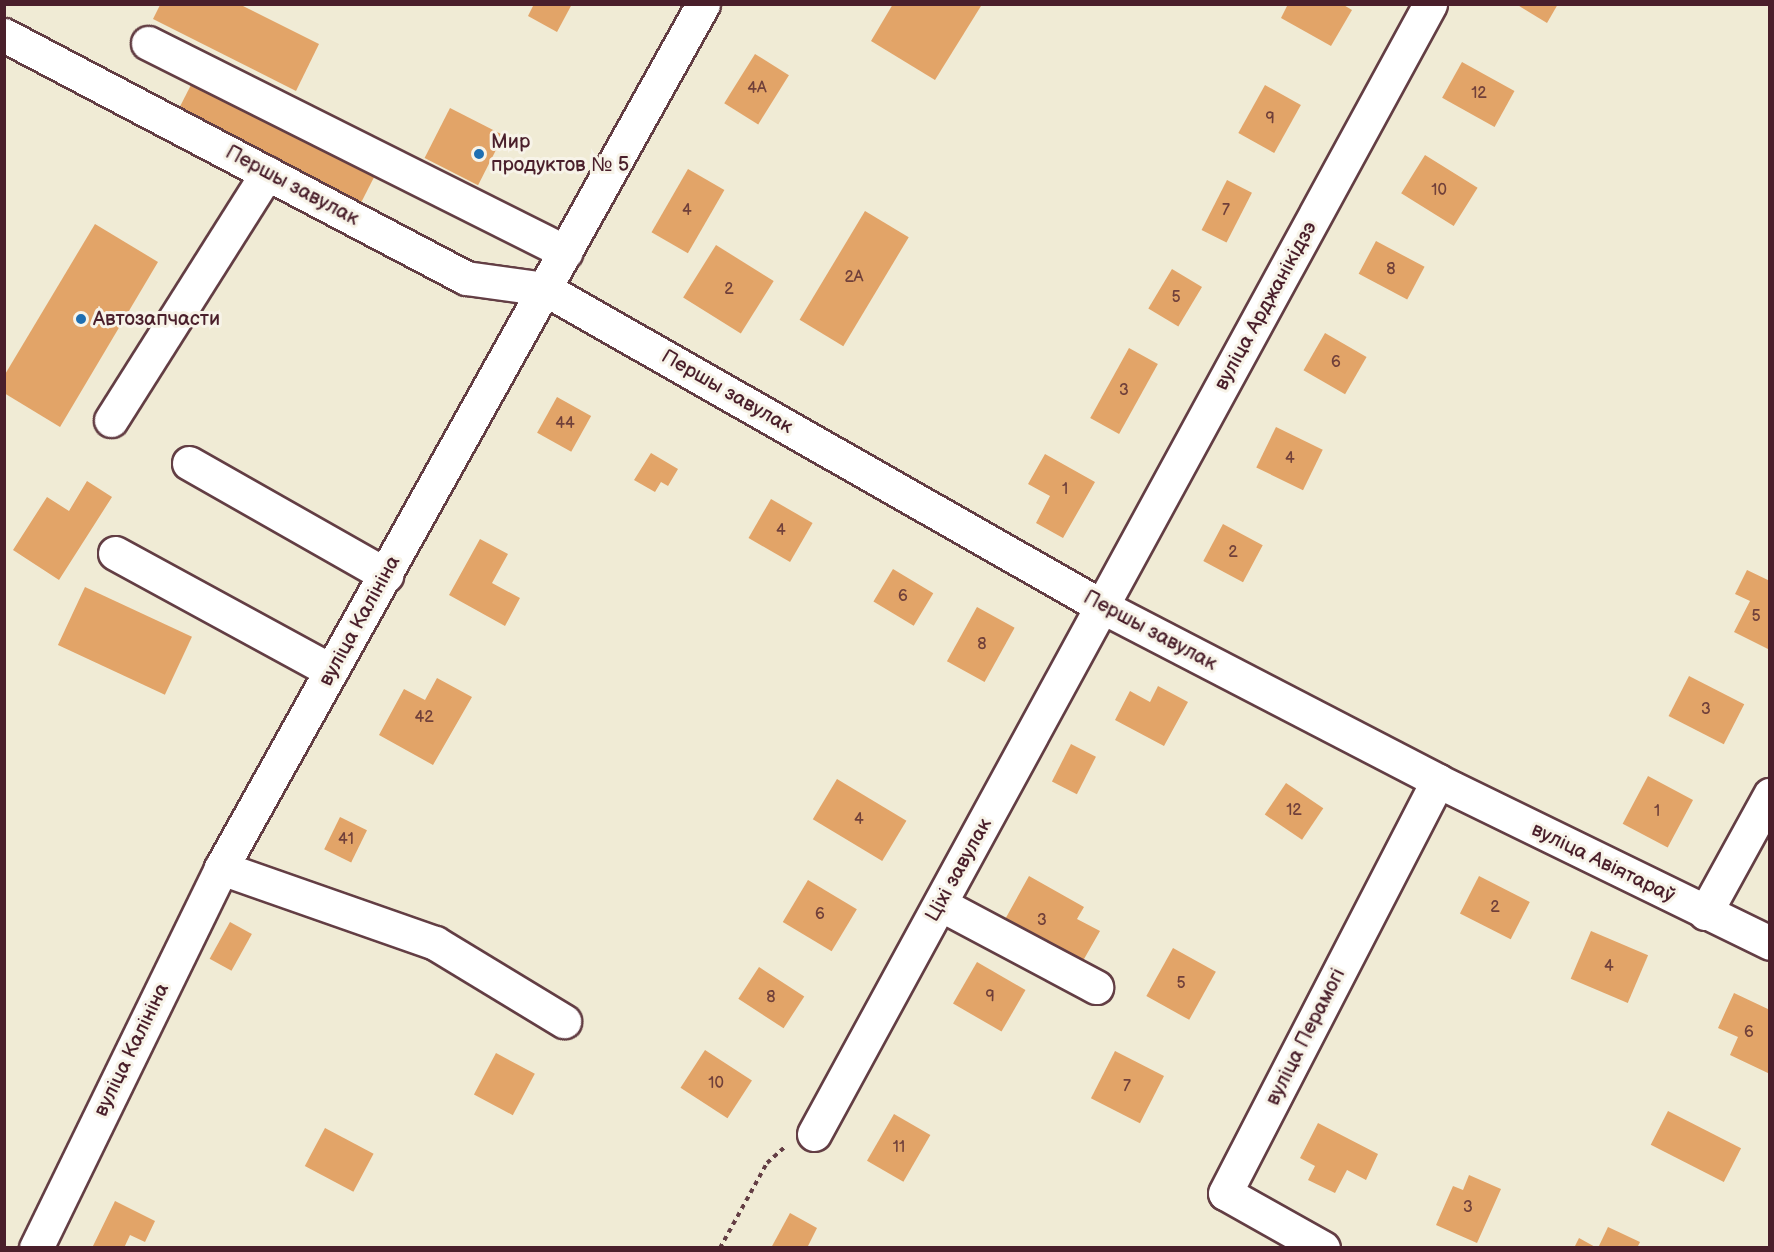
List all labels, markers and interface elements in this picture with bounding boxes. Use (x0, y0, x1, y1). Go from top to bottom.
house number: 4А (747, 79, 767, 99)
house number: 12 (1471, 84, 1487, 104)
house number: 9 (1265, 109, 1275, 129)
place label: Мир продуктов № 5 (491, 130, 629, 177)
street label: Першы завулак (221, 141, 363, 231)
marker: Мир продуктов № 5 (472, 147, 486, 161)
house number: 10 (1431, 181, 1447, 201)
house number: 4 (682, 201, 692, 221)
house number: 7 (1222, 201, 1230, 221)
street label: вуліца Арджанікідзэ (1210, 217, 1322, 395)
house number: 8 (1386, 260, 1396, 280)
house number: 2А (844, 268, 864, 288)
house number: 2 (724, 280, 734, 300)
house number: 5 (1171, 288, 1181, 308)
place label: Автозапчасти (93, 307, 220, 331)
marker: Автозапчасти (74, 312, 88, 326)
street label: Першы завулак (657, 345, 797, 439)
house number: 6 (1331, 353, 1341, 373)
house number: 3 (1119, 381, 1129, 401)
house number: 44 (555, 414, 575, 434)
house number: 4 (1285, 449, 1295, 469)
house number: 1 (1062, 480, 1068, 500)
house number: 4 (776, 521, 786, 541)
house number: 2 (1228, 543, 1238, 563)
street label: вуліца Калініна (314, 552, 406, 690)
street label: Першы завулак (1079, 586, 1221, 676)
house number: 6 (898, 587, 908, 607)
house number: 5 (1751, 607, 1761, 627)
house number: 8 (977, 635, 987, 655)
house number: 3 (1701, 700, 1711, 720)
house number: 42 (414, 708, 434, 728)
house number: 12 (1286, 801, 1302, 821)
house number: 1 (1654, 802, 1660, 822)
house number: 4 (854, 810, 864, 830)
street label: Ціхі завулак (921, 814, 997, 926)
street label: вуліца Авіятараў (1527, 818, 1679, 908)
house number: 41 (338, 830, 354, 850)
house number: 2 (1490, 898, 1500, 918)
house number: 6 (815, 905, 825, 925)
house number: 3 (1037, 911, 1047, 931)
house number: 4 (1604, 957, 1614, 977)
street label: вуліца Перамогі (1261, 964, 1351, 1110)
house number: 5 (1176, 974, 1186, 994)
street label: вуліца Калініна (89, 979, 175, 1121)
house number: 9 (985, 987, 995, 1007)
house number: 8 (766, 988, 776, 1008)
house number: 6 (1744, 1023, 1754, 1043)
house number: 10 (708, 1074, 724, 1094)
house number: 7 (1123, 1077, 1131, 1097)
house number: 11 (893, 1138, 905, 1158)
house number: 3 (1463, 1198, 1473, 1218)

